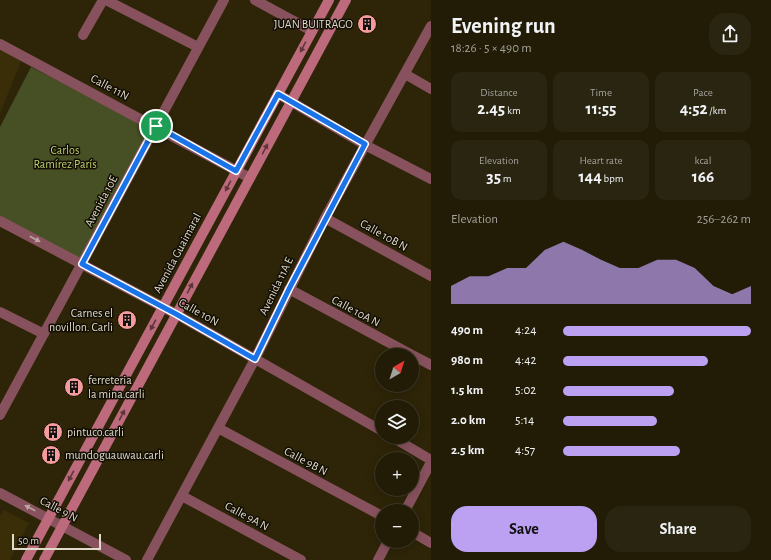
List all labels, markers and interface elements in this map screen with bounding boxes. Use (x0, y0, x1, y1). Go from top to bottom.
building icon: JUAN BUITRAGO (356, 13, 378, 35)
button: share (709, 13, 751, 55)
text: Evening run (451, 15, 556, 37)
place label: JUAN BUITRAGO (274, 18, 353, 30)
one-way arrow (300, 41, 307, 52)
text: 18:26 · 5 × 490 m (451, 42, 532, 55)
street label: Calle 11N (89, 72, 131, 102)
text: Distance (480, 87, 518, 98)
text: Time (590, 87, 612, 98)
text: Pace (693, 87, 713, 98)
text: 2.45 (477, 100, 505, 117)
text: 11:55 (586, 100, 616, 117)
text: 4:52 (680, 100, 708, 117)
text: km (505, 105, 521, 116)
text: /km (708, 105, 726, 116)
pin (139, 109, 173, 143)
icon: arrive (145, 115, 167, 137)
one-way arrow (262, 143, 269, 155)
park label: Carlos Ramírez París (33, 144, 97, 170)
text: Elevation (479, 155, 519, 166)
text: Heart rate (579, 155, 623, 166)
text: kcal (695, 155, 711, 166)
text: 35 (486, 168, 501, 185)
text: 144 (579, 168, 602, 185)
text: 166 (692, 168, 714, 185)
street label: Avenida 10E (83, 173, 120, 229)
text: m (501, 173, 512, 184)
text: bpm (602, 173, 624, 184)
one-way arrow (225, 180, 232, 191)
street label: Avenida Guaimaral (151, 211, 203, 295)
text: Elevation (451, 213, 498, 226)
text: 256–262 m (697, 213, 751, 226)
street label: Calle 10B N (358, 217, 410, 253)
one-way arrow (29, 236, 40, 243)
street label: Avenida 11A E (257, 255, 295, 317)
one-way arrow (187, 282, 194, 294)
street label: Calle 10A N (330, 293, 382, 329)
street label: Calle 10N (177, 296, 221, 328)
place label: Carnes el novillon. Carli (49, 307, 113, 333)
building icon: Carnes el novillon. Carli (116, 309, 138, 331)
one-way arrow (150, 319, 156, 330)
text: 490 m (451, 324, 483, 337)
text: 4:24 (515, 324, 536, 337)
north arrow (375, 348, 419, 392)
map controls (375, 348, 419, 548)
text: 980 m (451, 354, 483, 367)
text: 4:42 (515, 354, 536, 367)
place label: ferreteria la mina.carli (88, 374, 145, 400)
building icon: ferreteria la mina.carli (63, 376, 85, 398)
text: 1.5 km (451, 384, 483, 397)
text: 5:02 (515, 384, 536, 397)
button: layers (375, 400, 419, 444)
one-way arrow (119, 409, 125, 421)
text: 2.0 km (451, 414, 486, 427)
text: 5:14 (515, 414, 534, 427)
building icon: pintuco.carli (42, 421, 64, 443)
place label: pintuco.carli (67, 426, 124, 438)
building icon: mundoguauwau.carli (40, 444, 62, 466)
text: 2.5 km (451, 444, 485, 457)
text: 4:57 (515, 444, 535, 457)
street label: Calle 9B N (282, 445, 330, 477)
place label: mundoguauwau.carli (65, 449, 164, 461)
button: + (375, 452, 419, 496)
one-way arrow (68, 470, 75, 482)
street label: Calle 9 N (38, 494, 80, 524)
street label: Calle 9A N (223, 499, 271, 533)
button: − (375, 504, 419, 548)
one-way arrow (24, 505, 36, 512)
button: Save (451, 506, 597, 552)
button: Share (605, 506, 751, 552)
scale bar (12, 532, 101, 551)
text: 50 m (18, 535, 39, 546)

